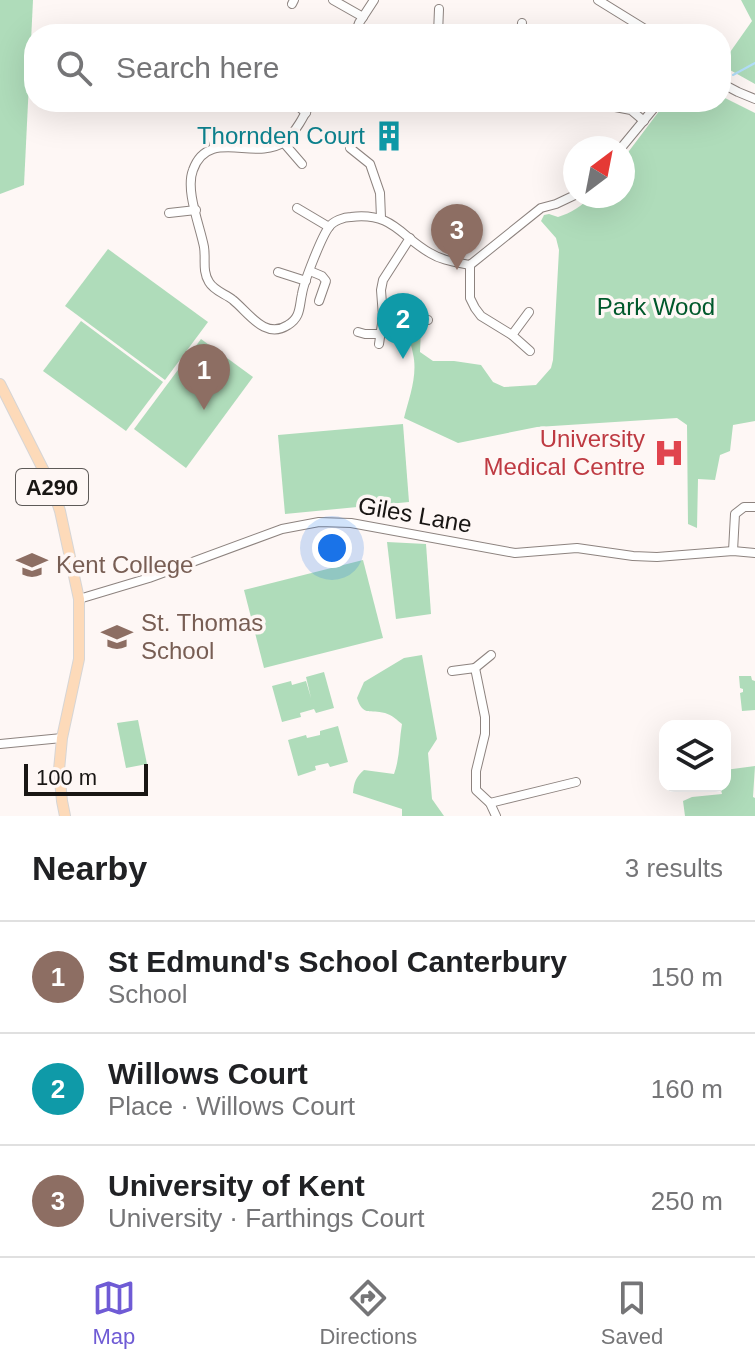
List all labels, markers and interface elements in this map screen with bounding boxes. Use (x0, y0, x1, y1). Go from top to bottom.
search box (24, 24, 731, 112)
icon: search (52, 46, 96, 90)
text: Search here (116, 51, 279, 84)
building icon: Thornden Court (372, 119, 406, 153)
place label: Thornden Court (197, 122, 365, 149)
north arrow (563, 136, 635, 208)
pin: 3 (431, 204, 483, 270)
pin: 2 (377, 293, 429, 359)
park label: Park Wood (597, 293, 715, 320)
pin: 1 (178, 344, 230, 410)
place label: University Medical Centre (484, 425, 645, 480)
hospital icon: University Medical Centre (652, 436, 686, 470)
road number: A290 (16, 469, 88, 505)
street label: Giles Lane (356, 491, 474, 538)
your location (312, 528, 352, 568)
school or university icon: Kent College (15, 548, 49, 582)
place label: Kent College (56, 551, 193, 578)
place label: St. Thomas School (141, 609, 263, 664)
school or university icon: St. Thomas School (100, 620, 134, 654)
map controls (659, 720, 731, 792)
button: layers (659, 720, 731, 792)
scale bar (24, 760, 148, 796)
text: 100 m (36, 765, 97, 790)
text: Nearby (32, 849, 147, 887)
text: 3 results (625, 853, 723, 883)
text: St Edmund's School Canterbury (108, 945, 567, 978)
text: 1 (51, 962, 65, 992)
text: 150 m (651, 962, 723, 992)
text: School (108, 979, 188, 1009)
text: Willows Court (108, 1057, 308, 1090)
text: 2 (51, 1074, 65, 1104)
text: 160 m (651, 1074, 723, 1104)
text: Place · Willows Court (108, 1091, 355, 1121)
text: University of Kent (108, 1169, 365, 1202)
text: 3 (51, 1186, 65, 1216)
text: 250 m (651, 1186, 723, 1216)
text: University · Farthings Court (108, 1203, 424, 1233)
tab: Map (92, 1276, 136, 1350)
tab: Directions (319, 1276, 417, 1350)
tab: Saved (601, 1276, 663, 1350)

